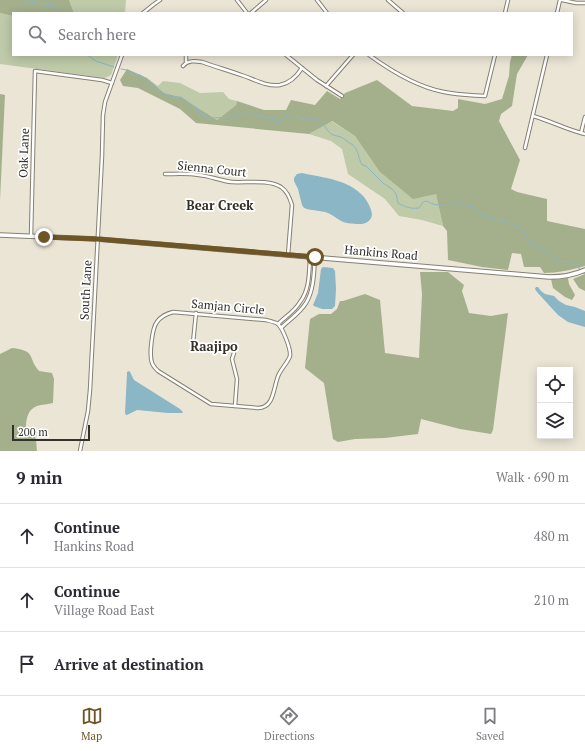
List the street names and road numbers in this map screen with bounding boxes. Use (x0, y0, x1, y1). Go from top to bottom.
street label: Oak Lane (15, 128, 32, 178)
street label: Sienna Court (177, 157, 248, 180)
street label: Hankins Road (344, 242, 419, 263)
street label: South Lane (76, 260, 95, 320)
street label: Samjan Circle (191, 296, 265, 317)

